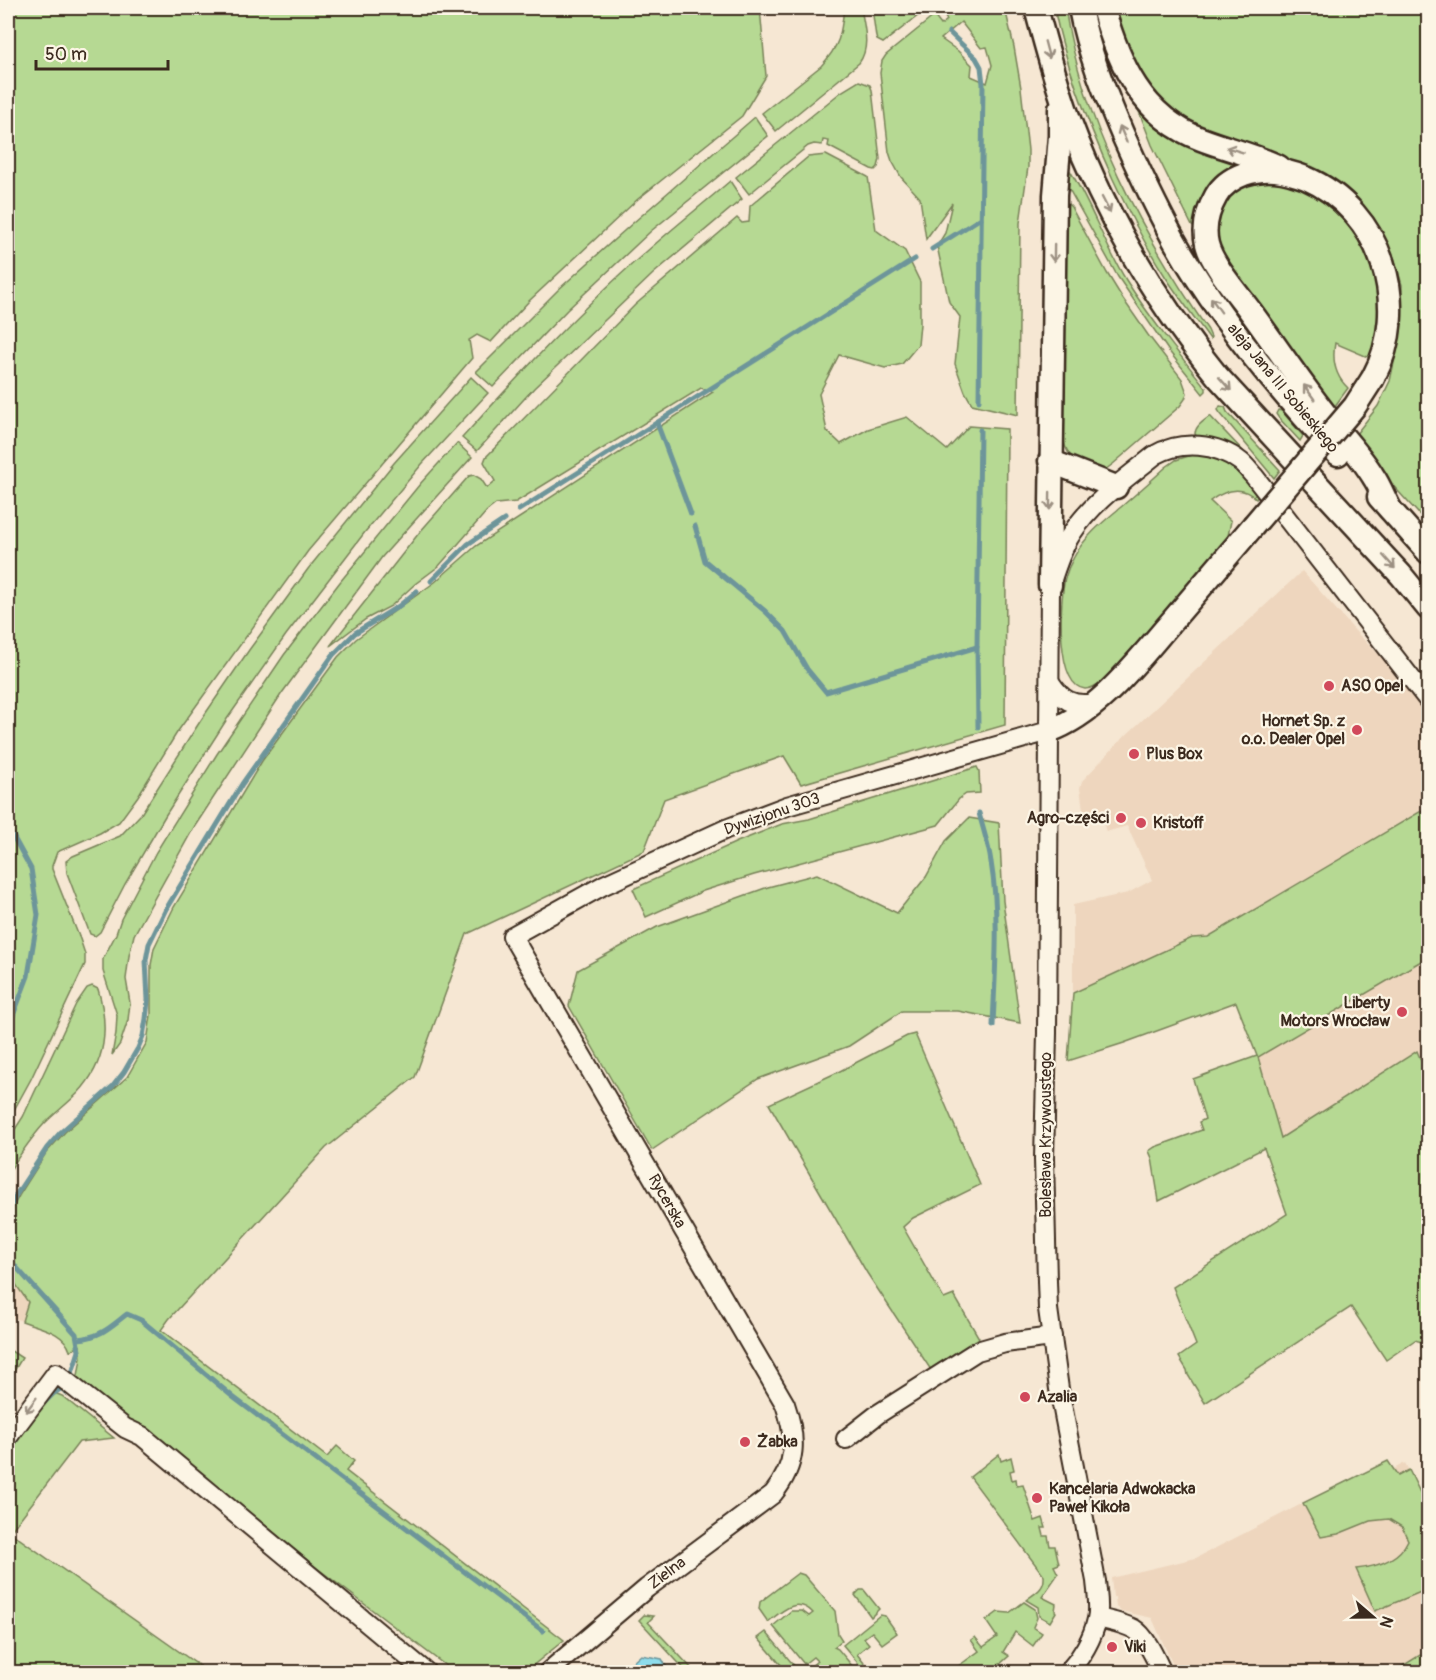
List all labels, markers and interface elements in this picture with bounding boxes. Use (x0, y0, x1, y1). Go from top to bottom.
scale bar (36, 33, 168, 71)
one-way arrow (1042, 41, 1054, 60)
text: 50 m (45, 43, 87, 66)
one-way arrow (1117, 125, 1128, 144)
one-way arrow (1225, 143, 1244, 154)
one-way arrow (1100, 196, 1112, 214)
one-way arrow (1048, 243, 1059, 263)
one-way arrow (1210, 297, 1222, 313)
street label: aleja Jana III Sobieskiego (1223, 319, 1343, 457)
one-way arrow (1218, 377, 1232, 392)
one-way arrow (1303, 384, 1316, 400)
one-way arrow (1044, 491, 1056, 511)
one-way arrow (1382, 554, 1396, 569)
place label: ASO Opel (1341, 676, 1404, 696)
marker: ASO Opel (1322, 679, 1336, 693)
place label: Hornet Sp. z o.o. Dealer Opel (1241, 711, 1346, 749)
marker: Hornet Sp. z o.o. Dealer Opel (1350, 723, 1364, 737)
place label: Plus Box (1146, 744, 1203, 764)
marker: Plus Box (1127, 747, 1141, 761)
street label: Dywizjonu 303 (721, 788, 823, 840)
place label: Agro-części (1027, 808, 1109, 828)
marker: Agro-części (1114, 811, 1128, 825)
place label: Kristoff (1153, 813, 1204, 833)
marker: Kristoff (1134, 816, 1148, 830)
place label: Liberty Motors Wrocław (1281, 993, 1390, 1031)
marker: Liberty Motors Wrocław (1395, 1005, 1409, 1019)
street label: Bolesława Krzywoustego (1036, 1052, 1056, 1218)
street label: Rycerska (644, 1170, 690, 1232)
place label: Azalia (1037, 1387, 1078, 1407)
marker: Azalia (1018, 1390, 1032, 1404)
one-way arrow (25, 1397, 38, 1413)
place label: Żabka (757, 1432, 798, 1452)
marker: Żabka (738, 1435, 752, 1449)
place label: Kancelaria Adwokacka Paweł Kikoła (1049, 1479, 1196, 1517)
marker: Kancelaria Adwokacka Paweł Kikoła (1030, 1491, 1044, 1505)
street label: Zielna (644, 1552, 690, 1594)
north arrow (1343, 1587, 1403, 1647)
text: N (1375, 1613, 1397, 1630)
place label: Viki (1124, 1637, 1146, 1657)
marker: Viki (1105, 1640, 1119, 1654)

